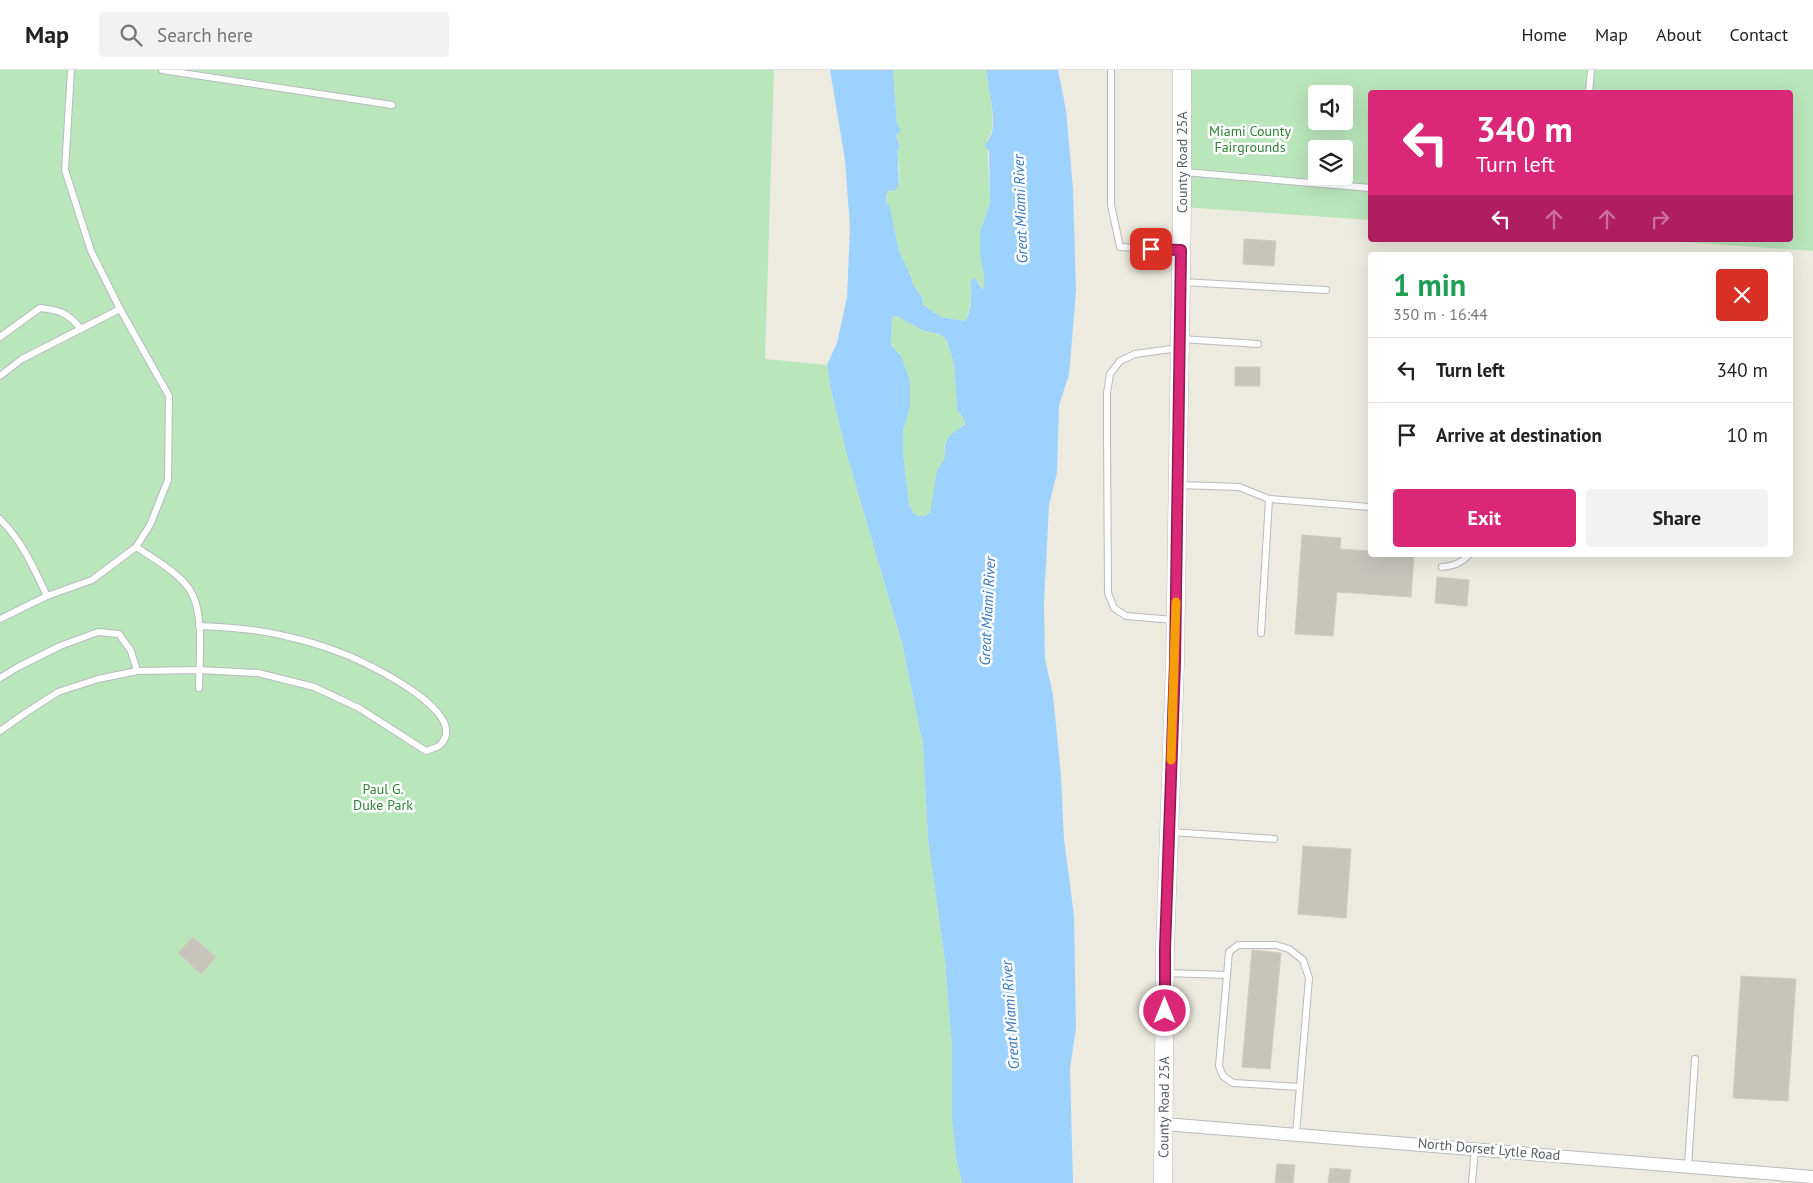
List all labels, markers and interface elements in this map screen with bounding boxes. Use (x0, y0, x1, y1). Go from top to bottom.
search box (99, 12, 449, 57)
text: Map (25, 19, 69, 50)
icon: search (117, 21, 145, 49)
text: Search here (157, 23, 253, 47)
text: Home (1521, 23, 1567, 46)
text: Map (1595, 23, 1628, 46)
text: About (1656, 23, 1702, 46)
text: Contact (1730, 23, 1788, 46)
map controls (1308, 85, 1353, 185)
button: sound (1308, 85, 1353, 130)
text: 340 m (1476, 106, 1573, 152)
icon: left (1393, 110, 1458, 175)
street label: County Road 25A (1173, 111, 1191, 213)
park label: Miami County Fairgrounds (1209, 122, 1292, 156)
button: layers (1308, 140, 1353, 185)
text: Turn left (1476, 150, 1555, 178)
water label: Great Miami River (1009, 153, 1031, 264)
icon: left (1487, 205, 1515, 233)
icon: ahead (1540, 205, 1568, 233)
icon: ahead (1593, 205, 1621, 233)
icon: right (1646, 205, 1674, 233)
pin (1130, 228, 1172, 270)
icon: arrive (1137, 235, 1165, 263)
text: 1 min (1393, 265, 1466, 304)
button: close (1716, 269, 1768, 321)
text: 350 m · 16:44 (1393, 304, 1488, 324)
icon: left (1393, 356, 1421, 384)
text: Turn left (1436, 358, 1505, 382)
text: 340 m (1716, 358, 1768, 382)
icon: arrive (1393, 421, 1421, 449)
text: Arrive at destination (1436, 423, 1602, 447)
text: 10 m (1727, 423, 1768, 447)
button: Exit (1393, 489, 1576, 547)
button: Share (1586, 489, 1768, 547)
water label: Great Miami River (975, 555, 999, 666)
park label: Paul G. Duke Park (353, 780, 413, 814)
water label: Great Miami River (997, 959, 1023, 1070)
position arrow (1138, 984, 1190, 1036)
street label: County Road 25A (1154, 1055, 1173, 1158)
street label: North Dorset Lytle Road (1417, 1134, 1561, 1164)

